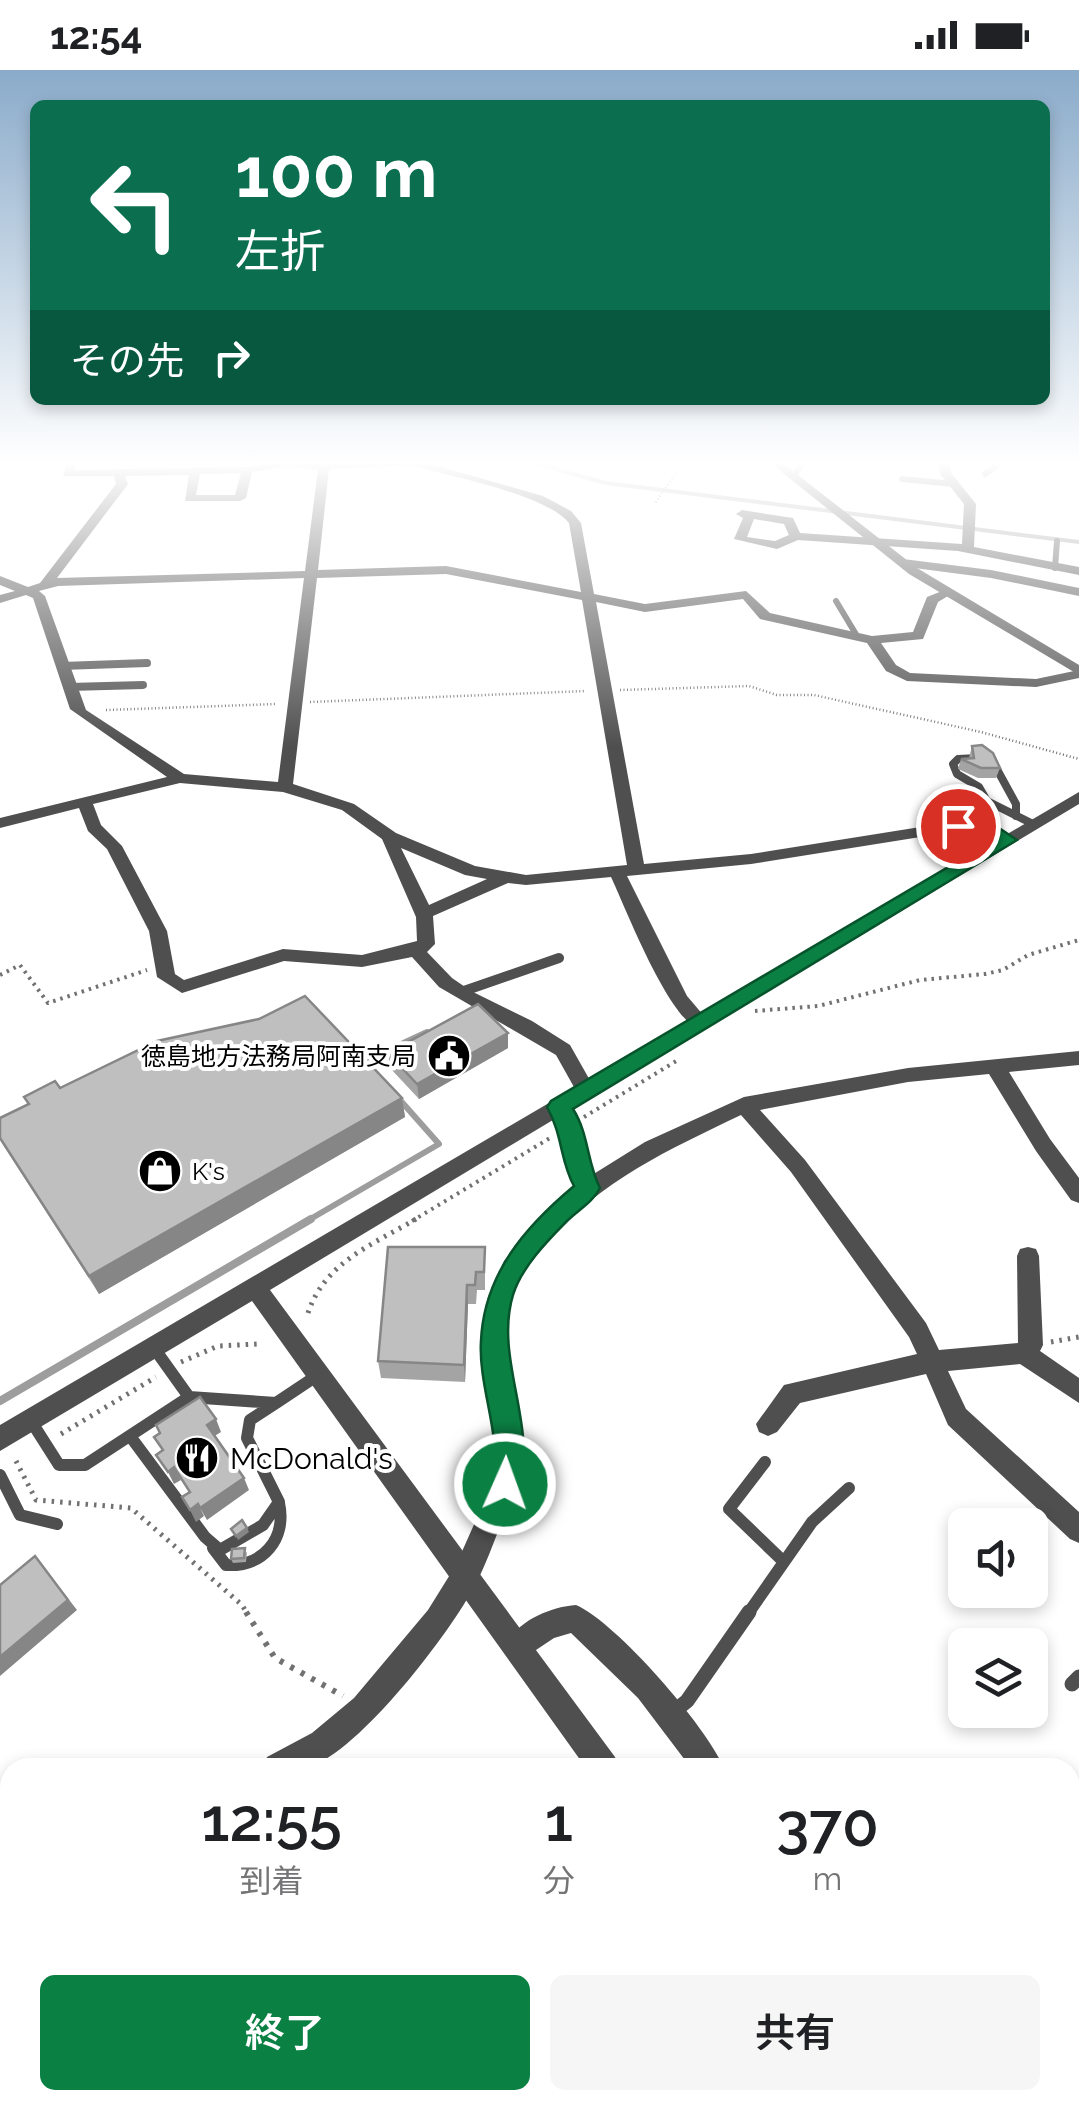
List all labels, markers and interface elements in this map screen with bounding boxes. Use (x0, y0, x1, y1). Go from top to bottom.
text: 12:54 (50, 13, 142, 58)
text: 100 m (235, 131, 438, 213)
icon: left (70, 140, 200, 270)
text: 左折 (235, 225, 325, 278)
icon: right (204, 330, 259, 385)
text: その先 (70, 338, 184, 383)
pin (916, 784, 1001, 869)
icon: arrive (931, 799, 986, 854)
public building icon: 徳島地方法務局阿南支局 (426, 1033, 472, 1079)
place label: 徳島地方法務局阿南支局 (141, 1041, 416, 1071)
shop icon: K's (137, 1148, 183, 1194)
place label: K's (192, 1156, 225, 1186)
position arrow (453, 1432, 557, 1536)
restaurant icon: McDonald's (174, 1435, 220, 1481)
place label: McDonald's (230, 1441, 393, 1476)
map controls (948, 1508, 1048, 1728)
button: sound (948, 1508, 1048, 1608)
button: layers (948, 1628, 1048, 1728)
text: 12:55 (201, 1785, 342, 1855)
text: 1 (545, 1785, 573, 1855)
text: 370 (776, 1790, 879, 1860)
text: m (813, 1860, 842, 1897)
text: 到着 (239, 1862, 304, 1899)
text: 分 (543, 1862, 575, 1899)
button: 終了 (40, 1975, 530, 2090)
button: 共有 (550, 1975, 1040, 2090)

